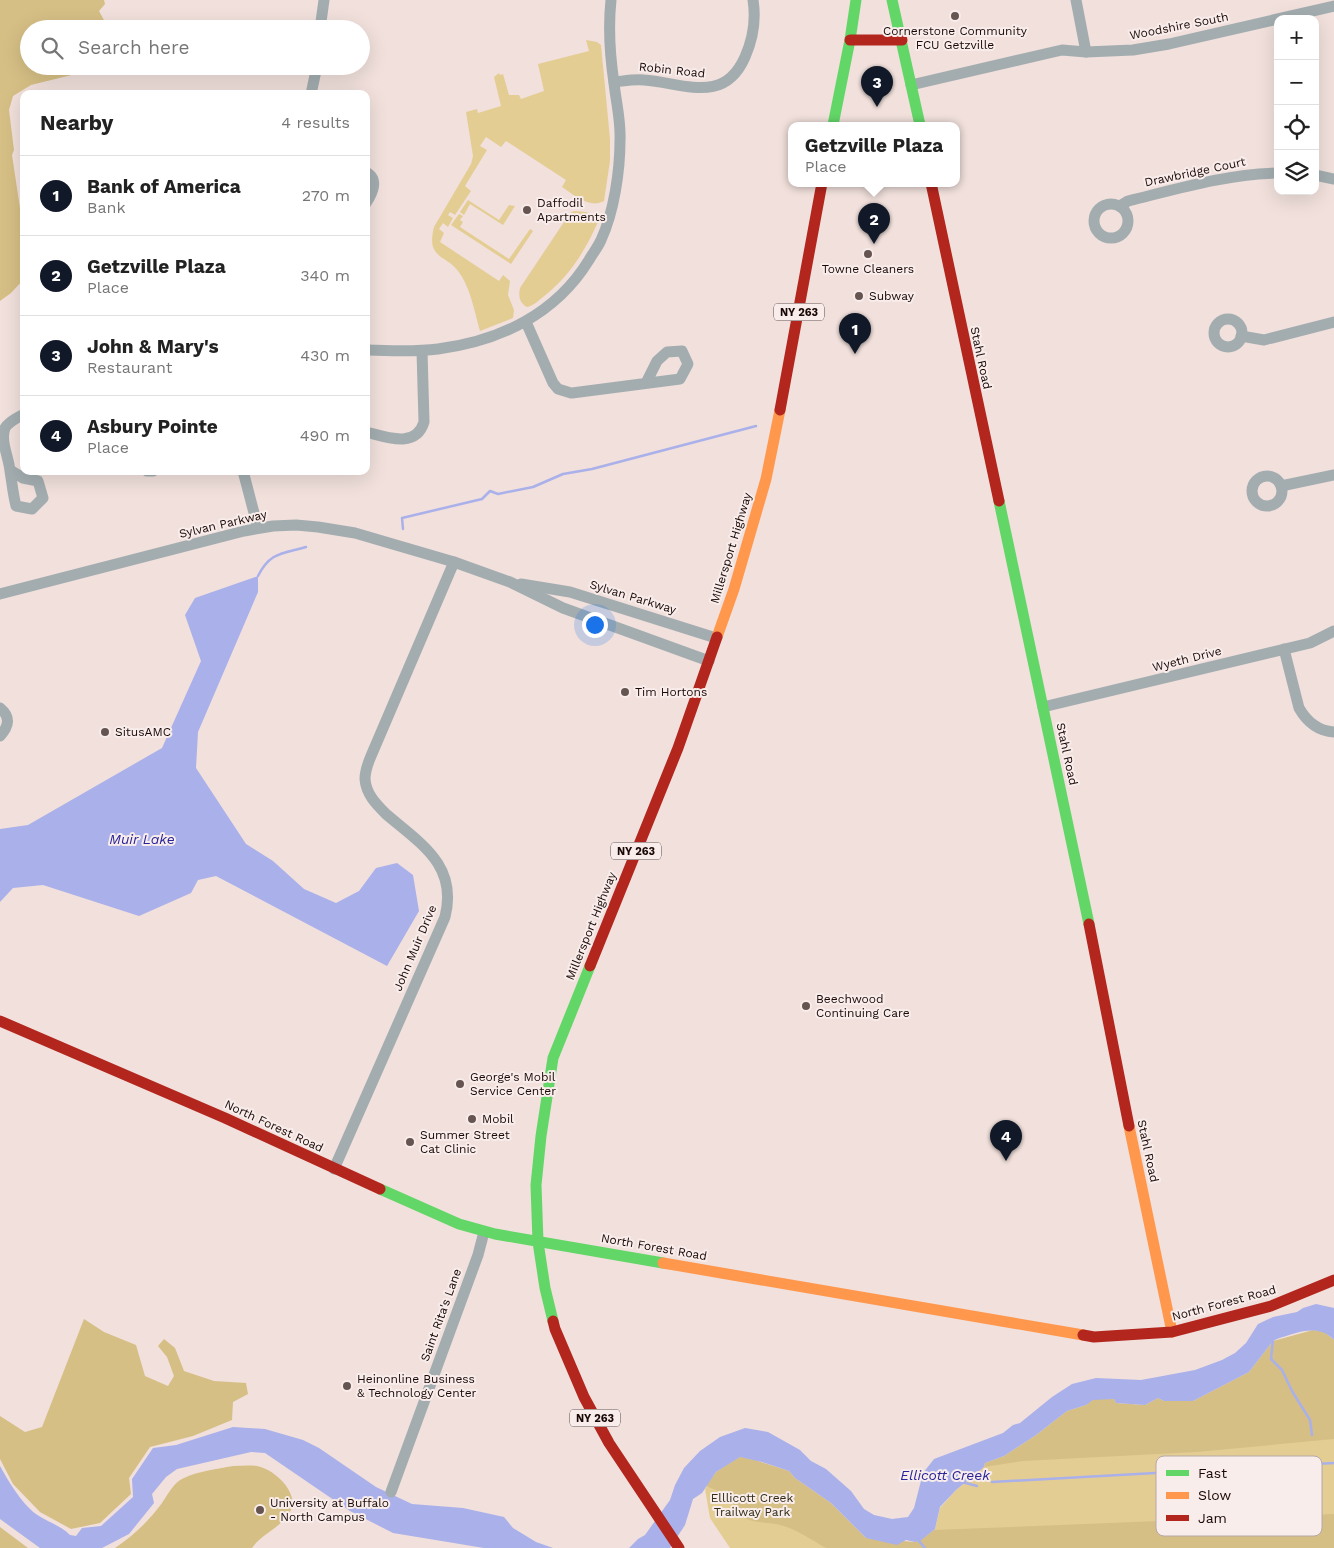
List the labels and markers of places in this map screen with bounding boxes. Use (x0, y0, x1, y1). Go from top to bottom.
marker: Cornerstone Community FCU Getzville (949, 10, 961, 22)
place label: Cornerstone Community FCU Getzville (883, 24, 1028, 52)
pin: 3 (861, 66, 893, 107)
place label: Daffodil Apartments (537, 196, 606, 224)
pin: 2 (858, 203, 890, 244)
marker: Daffodil Apartments (521, 204, 533, 216)
marker: Towne Cleaners (862, 248, 874, 260)
place label: Towne Cleaners (822, 262, 914, 276)
place label: Subway (869, 289, 915, 303)
marker: Subway (853, 290, 865, 302)
pin: 1 (839, 313, 871, 354)
place label: Tim Hortons (635, 685, 707, 699)
marker: Tim Hortons (619, 686, 631, 698)
place label: SitusAMC (115, 725, 171, 739)
marker: SitusAMC (99, 726, 111, 738)
place label: Beechwood Continuing Care (816, 992, 910, 1020)
marker: Beechwood Continuing Care (800, 1000, 812, 1012)
place label: George's Mobil Service Center (470, 1070, 556, 1098)
marker: George's Mobil Service Center (454, 1078, 466, 1090)
place label: Mobil (482, 1112, 514, 1126)
marker: Mobil (466, 1113, 478, 1125)
pin: 4 (990, 1120, 1022, 1161)
place label: Summer Street Cat Clinic (420, 1128, 510, 1156)
marker: Summer Street Cat Clinic (404, 1136, 416, 1148)
place label: Heinonline Business & Technology Center (357, 1372, 477, 1400)
marker: Heinonline Business & Technology Center (341, 1380, 353, 1392)
place label: University at Buffalo - North Campus (270, 1496, 389, 1524)
marker: University at Buffalo - North Campus (254, 1504, 266, 1516)

